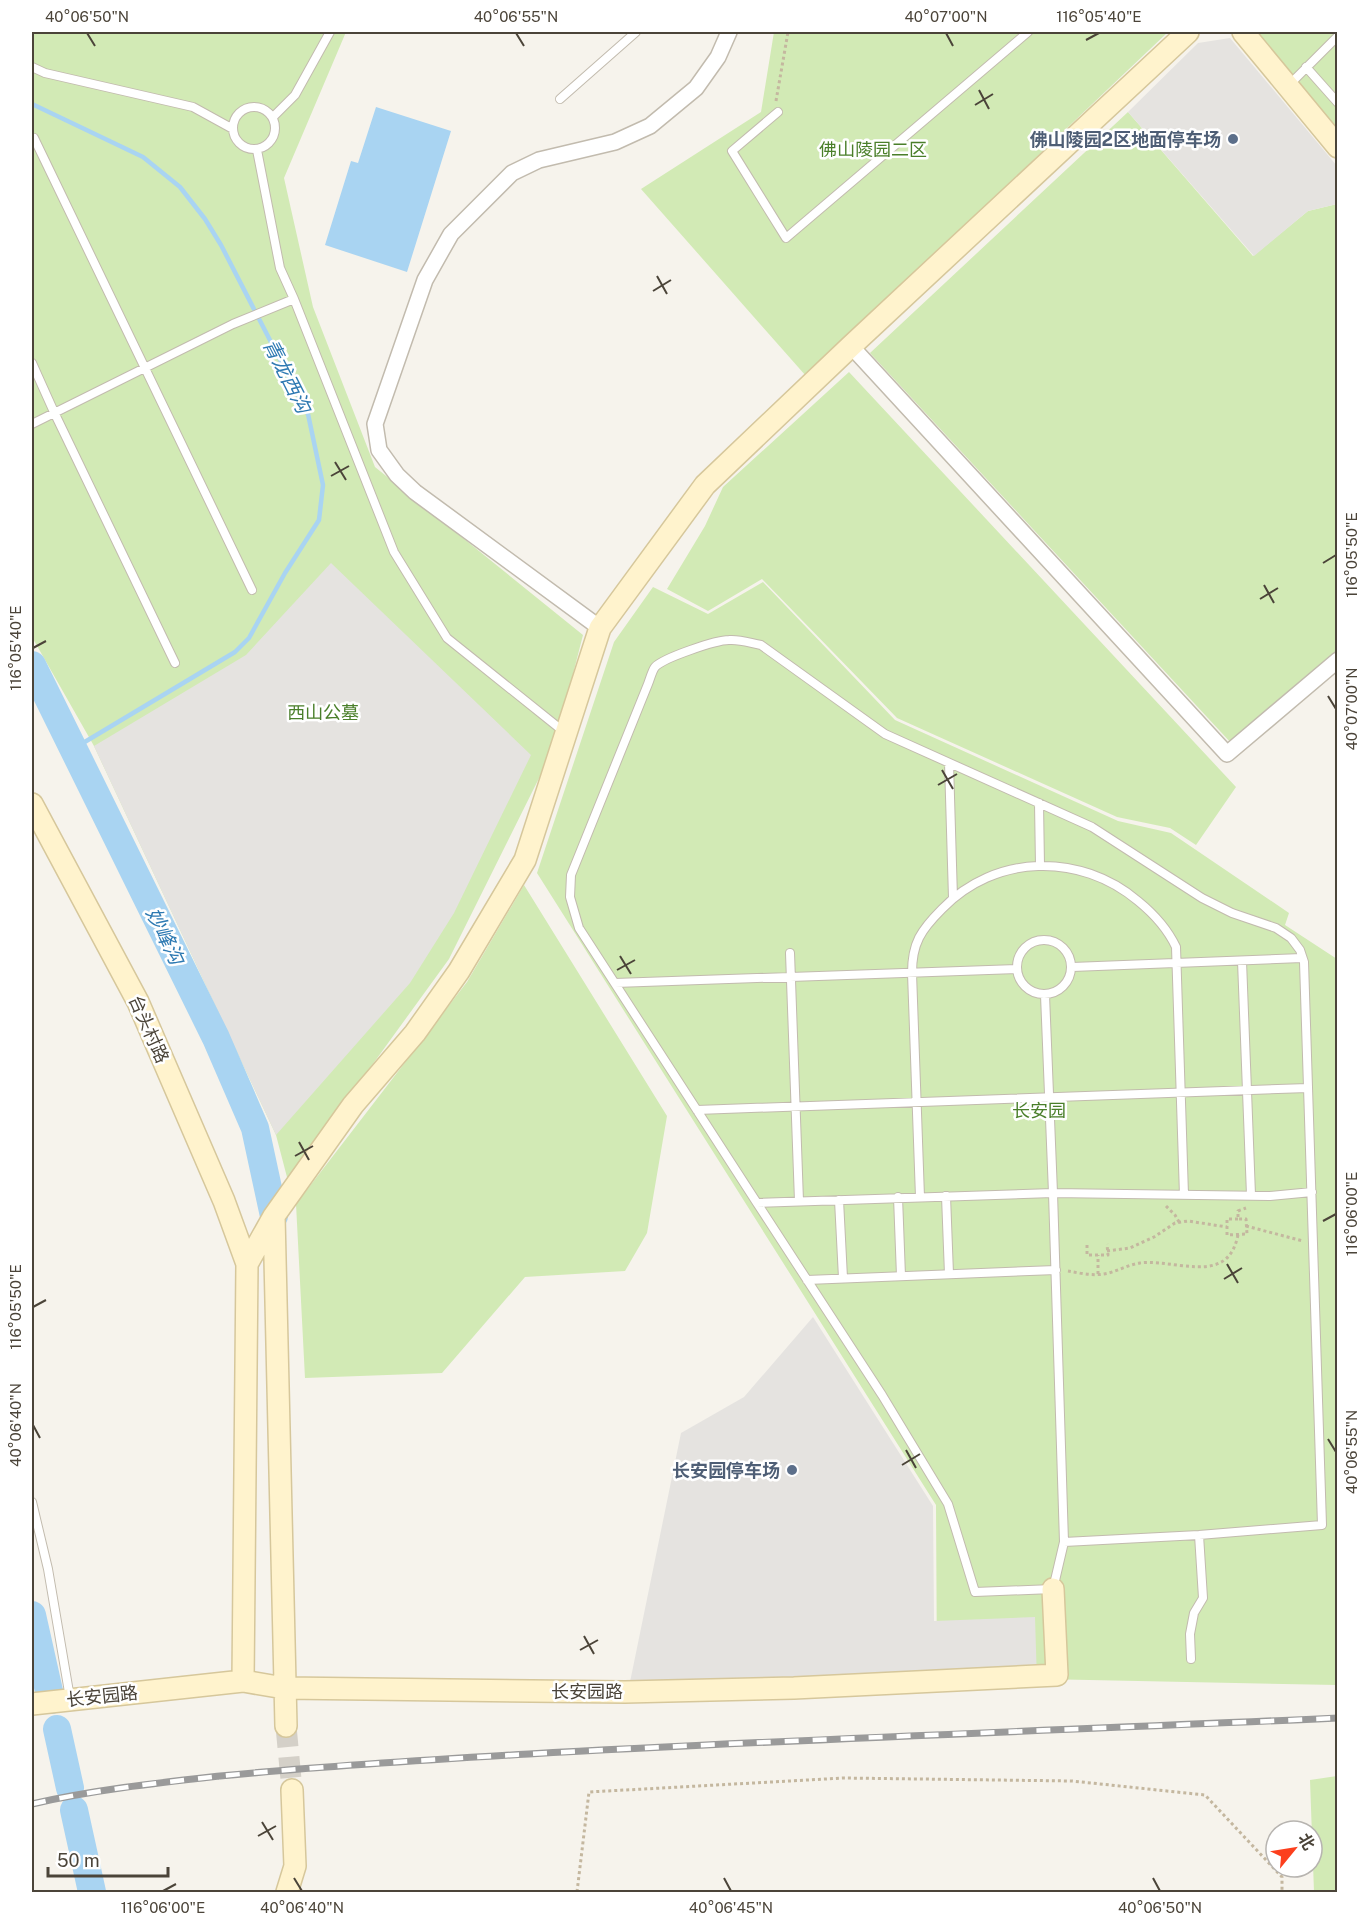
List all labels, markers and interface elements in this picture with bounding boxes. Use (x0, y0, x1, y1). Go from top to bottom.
text: 40°06'50"N (45, 8, 129, 25)
text: 40°06'55"N (474, 8, 558, 25)
text: 40°07'00"N (904, 8, 988, 25)
text: 116°05'40"E (1056, 8, 1142, 25)
place label: 佛山陵园2区地面停车场 (1030, 129, 1221, 150)
marker: 佛山陵园2区地面停车场 (1226, 132, 1240, 146)
park label: 佛山陵园二区 (819, 139, 927, 160)
water label: 青龙西沟 (258, 335, 317, 419)
text: 116°05'50"E (1343, 512, 1360, 598)
text: 116°05'40"E (7, 605, 24, 691)
text: 40°07'00"N (1343, 667, 1360, 751)
park label: 西山公墓 (287, 702, 359, 723)
water label: 妙峰沟 (141, 904, 190, 970)
street label: 台头村路 (125, 992, 173, 1066)
park label: 长安园 (1012, 1100, 1066, 1121)
text: 116°06'00"E (1343, 1172, 1360, 1256)
text: 116°05'50"E (7, 1264, 24, 1350)
text: 40°06'40"N (7, 1383, 24, 1467)
text: 40°06'55"N (1343, 1410, 1360, 1494)
place label: 长安园停车场 (672, 1460, 780, 1481)
marker: 长安园停车场 (785, 1463, 799, 1477)
street label: 长安园路 (551, 1681, 623, 1702)
street label: 长安园路 (65, 1682, 139, 1710)
north arrow (1264, 1819, 1324, 1879)
text: 北 (1294, 1830, 1319, 1853)
scale bar (48, 1840, 168, 1878)
text: 50 m (57, 1850, 100, 1871)
text: 116°06'00"E (121, 1899, 205, 1916)
text: 40°06'40"N (260, 1899, 344, 1916)
text: 40°06'45"N (689, 1899, 773, 1916)
text: 40°06'50"N (1118, 1899, 1202, 1916)

